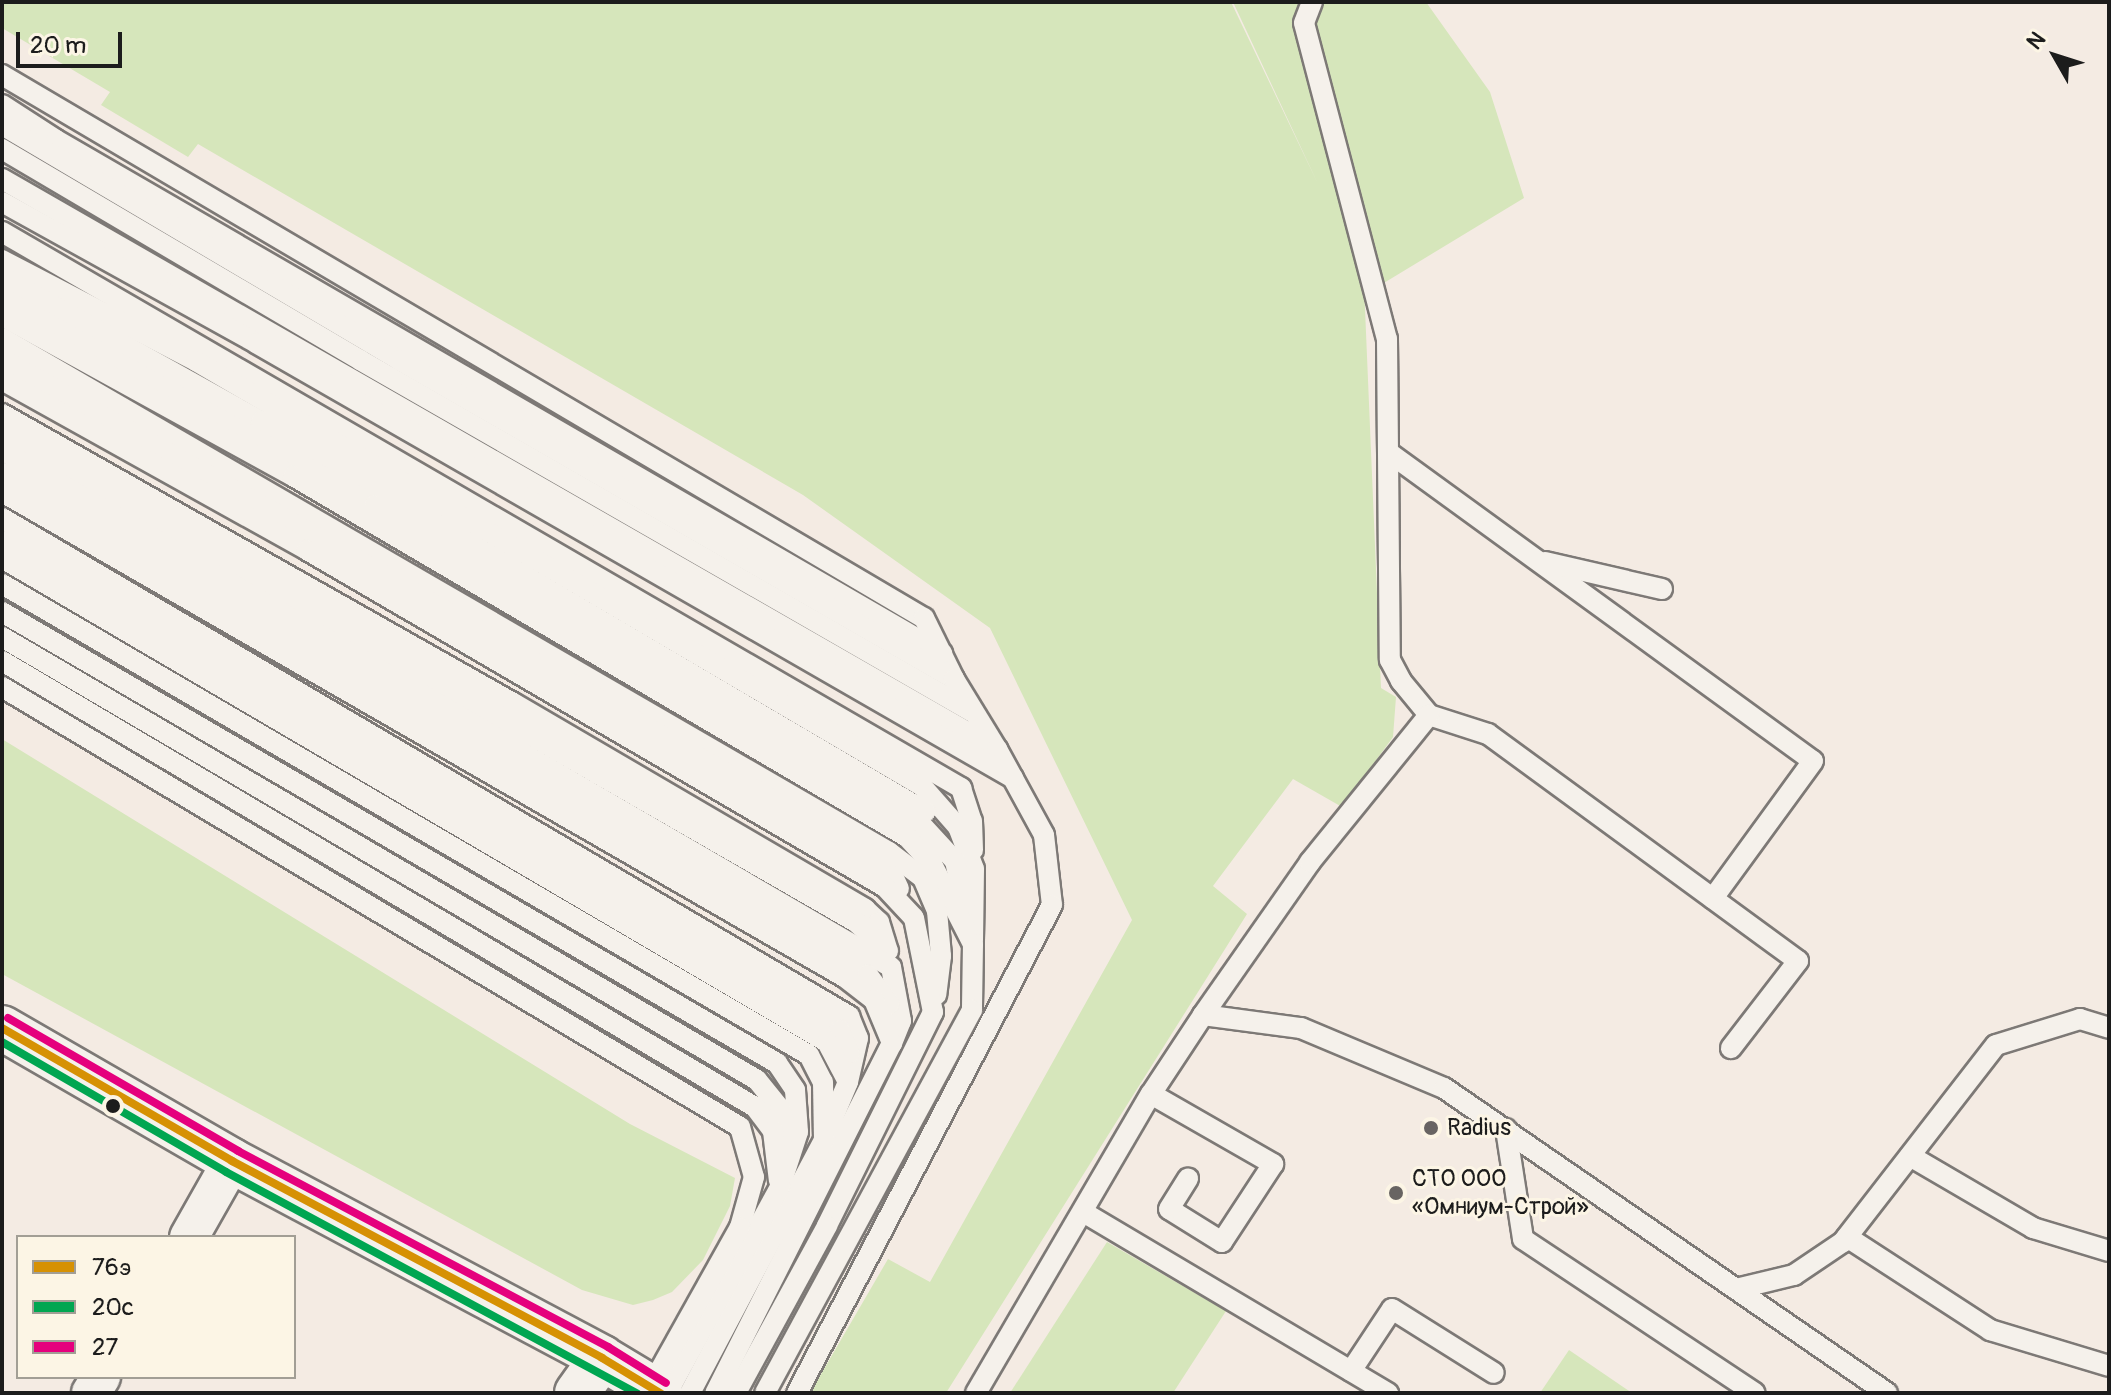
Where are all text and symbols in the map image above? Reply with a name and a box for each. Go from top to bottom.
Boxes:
scale bar [20,16,126,66]
north arrow [2015,16,2095,96]
text: N [2021,26,2052,55]
text: 20 m [30,31,86,60]
unlabelled marker [105,1098,121,1114]
place label: Radius [1447,1114,1511,1142]
marker: Radius [1422,1119,1440,1137]
place label: СТО ООО «Омниум-Строй» [1412,1165,1589,1221]
marker: СТО ООО «Омниум-Строй» [1387,1184,1405,1202]
legend [16,1235,296,1379]
text: 76э [92,1253,132,1282]
text: 20с [92,1293,134,1322]
text: 27 [92,1333,118,1362]

